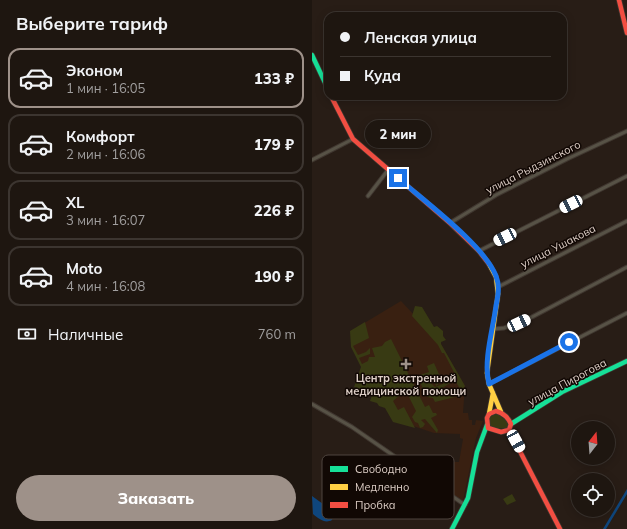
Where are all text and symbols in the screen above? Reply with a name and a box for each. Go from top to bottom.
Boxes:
text: Выберите тариф [16,12,168,35]
text: Ленская улица [364,28,477,47]
icon: car [18,60,54,96]
text: Эконом [66,61,123,80]
text: Куда [364,66,401,85]
text: 133 ₽ [254,69,294,88]
text: 1 мин · 16:05 [66,80,145,96]
callout: 2 мин [365,120,431,148]
icon: car [18,126,54,162]
text: 2 мин [379,126,417,142]
text: Комфорт [66,127,135,146]
text: 179 ₽ [254,135,294,154]
street label: улица Рыдзинского [483,137,583,197]
text: 2 мин · 16:06 [66,146,145,162]
route end [389,169,407,187]
icon: car [18,192,54,228]
text: XL [66,193,84,212]
car [558,193,584,215]
text: 226 ₽ [254,201,294,220]
text: 3 мин · 16:07 [66,212,145,228]
street label: улица Ушакова [518,221,598,271]
car [492,226,518,248]
icon: car [18,258,54,294]
text: Moto [66,259,102,278]
text: 190 ₽ [254,267,294,286]
text: 4 мин · 16:08 [66,278,145,294]
car [506,312,532,334]
icon: cash [16,323,38,345]
text: Наличные [48,325,123,344]
text: 760 m [258,326,296,342]
route start [560,333,578,351]
street label: улица Пирогова [525,355,609,409]
marker: Центр экстренной медицинской помощи [400,358,412,370]
place label: Центр экстренной медицинской помощи [346,371,466,398]
north arrow [571,421,615,465]
map controls [571,421,615,517]
car [505,428,527,454]
legend [322,455,454,519]
text: Свободно [355,462,408,476]
button: locate [571,473,615,517]
button: Заказать [16,475,296,521]
text: Медленно [355,480,409,494]
text: Пробка [355,498,396,512]

